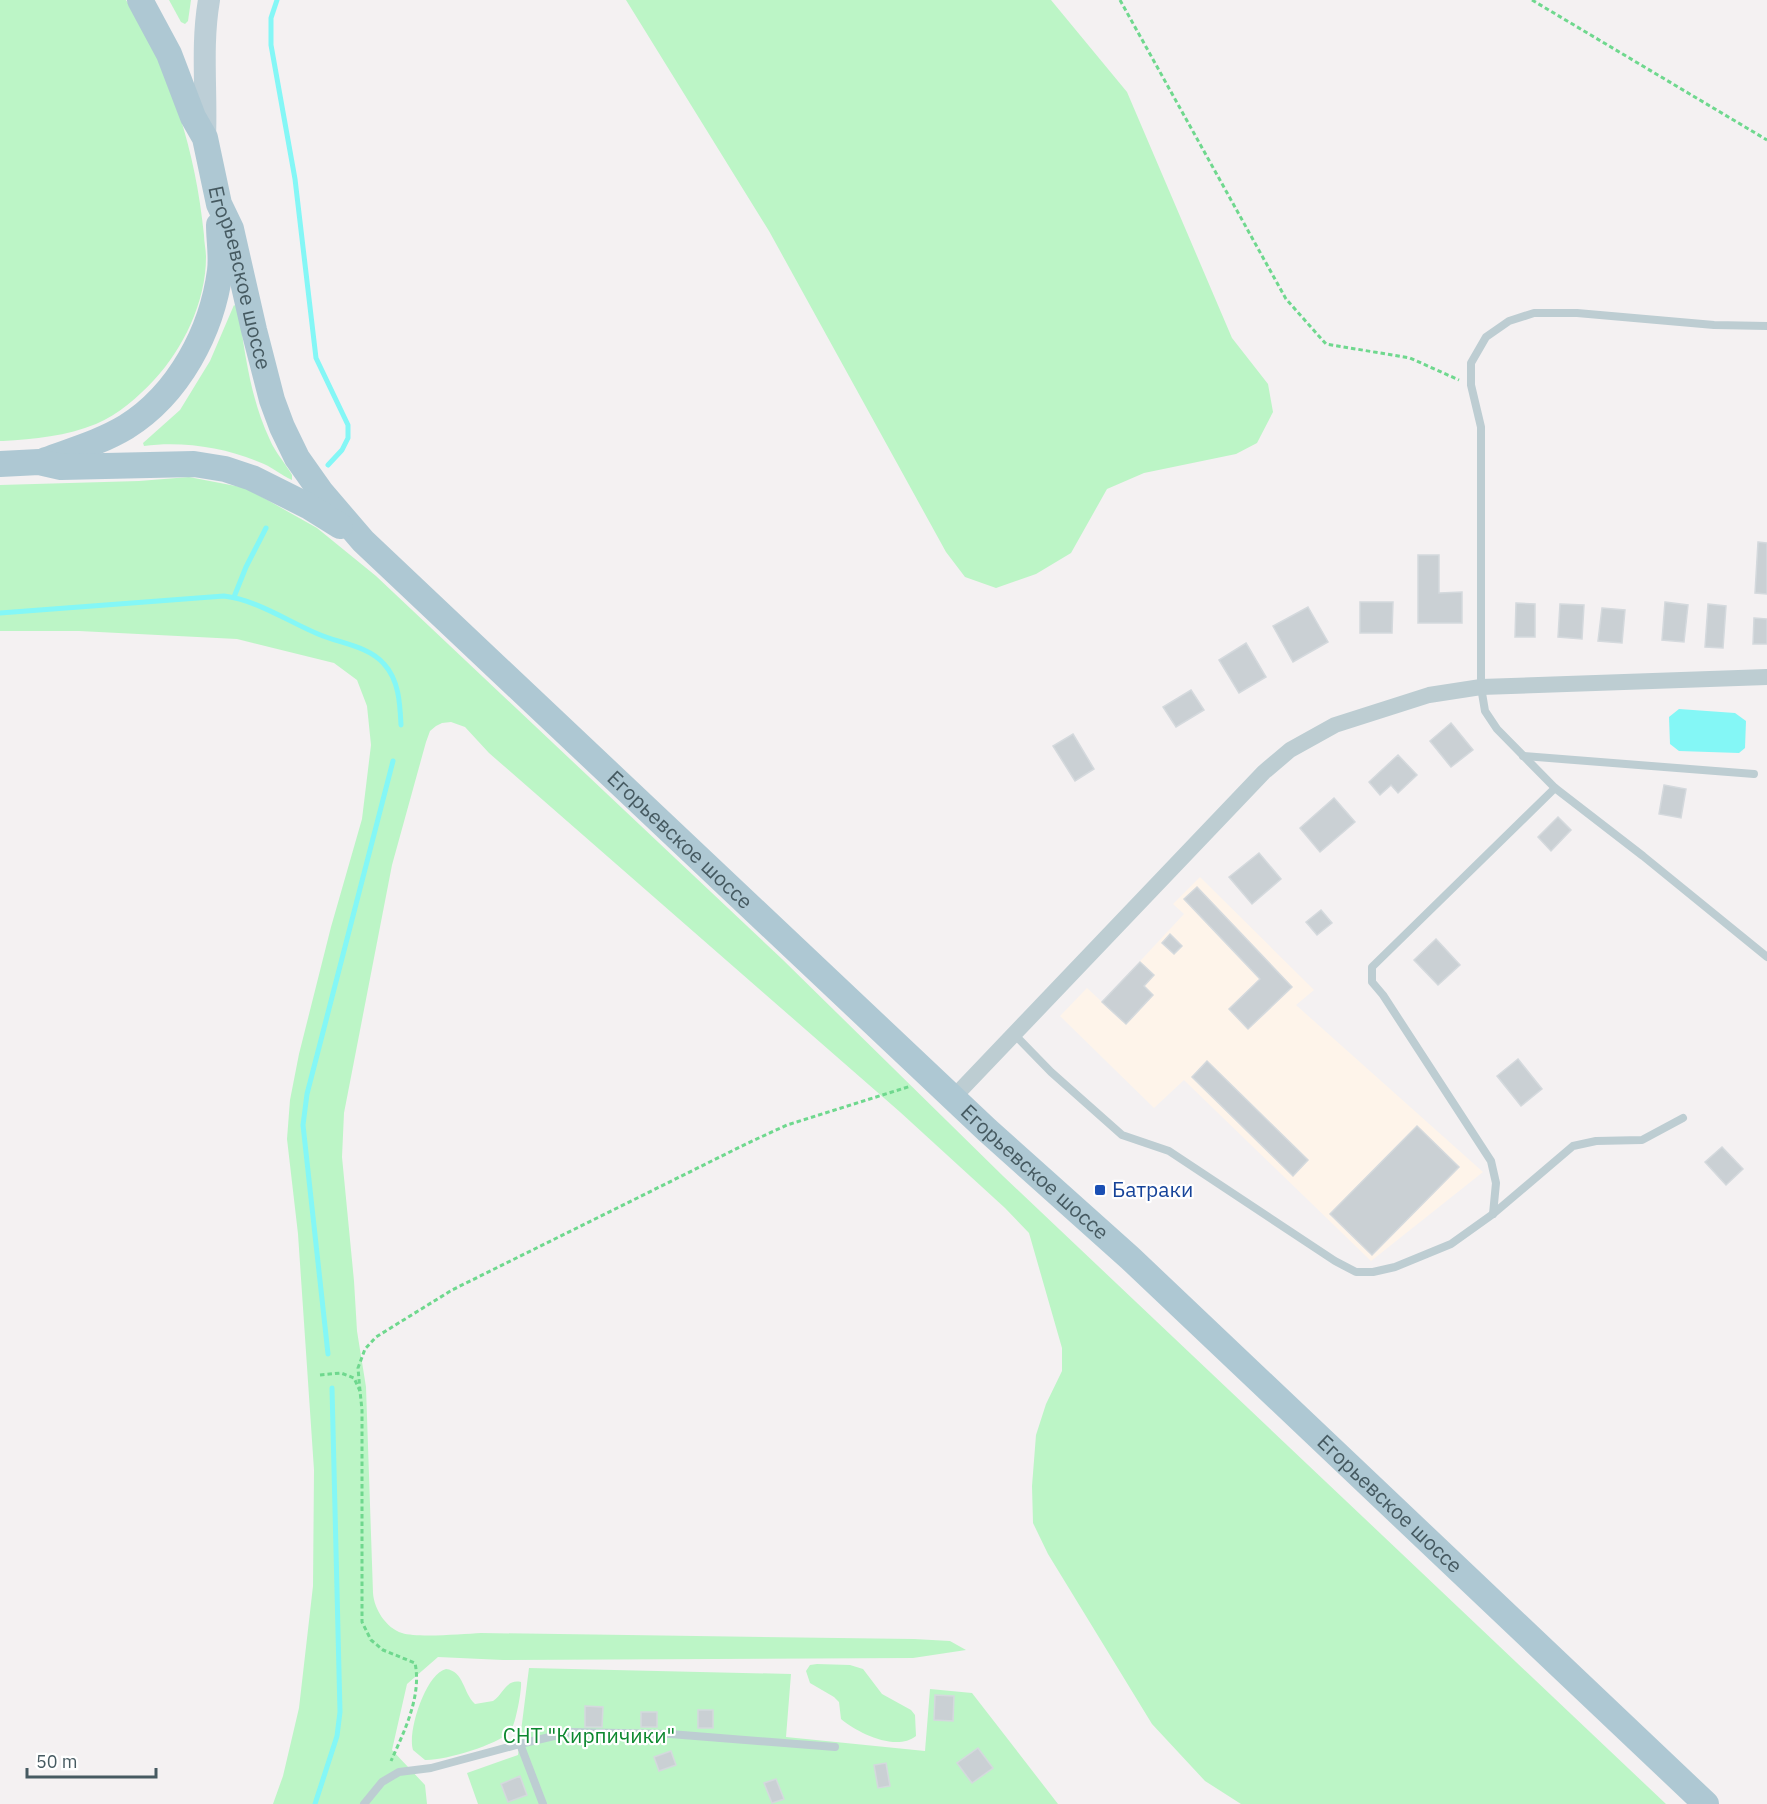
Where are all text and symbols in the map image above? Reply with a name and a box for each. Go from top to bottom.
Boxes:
street label: Егорьевское шоссе [202,183,279,372]
street label: Егорьевское шоссе [602,764,759,915]
street label: Егорьевское шоссе [955,1097,1115,1245]
place label: Батраки [1112,1175,1193,1203]
marker: Батраки [1093,1183,1107,1197]
street label: Егорьевское шоссе [1312,1428,1469,1579]
park label: СНТ "Кирпичики" [503,1721,675,1749]
scale bar [27,1741,156,1779]
text: 50 m [36,1750,78,1773]

